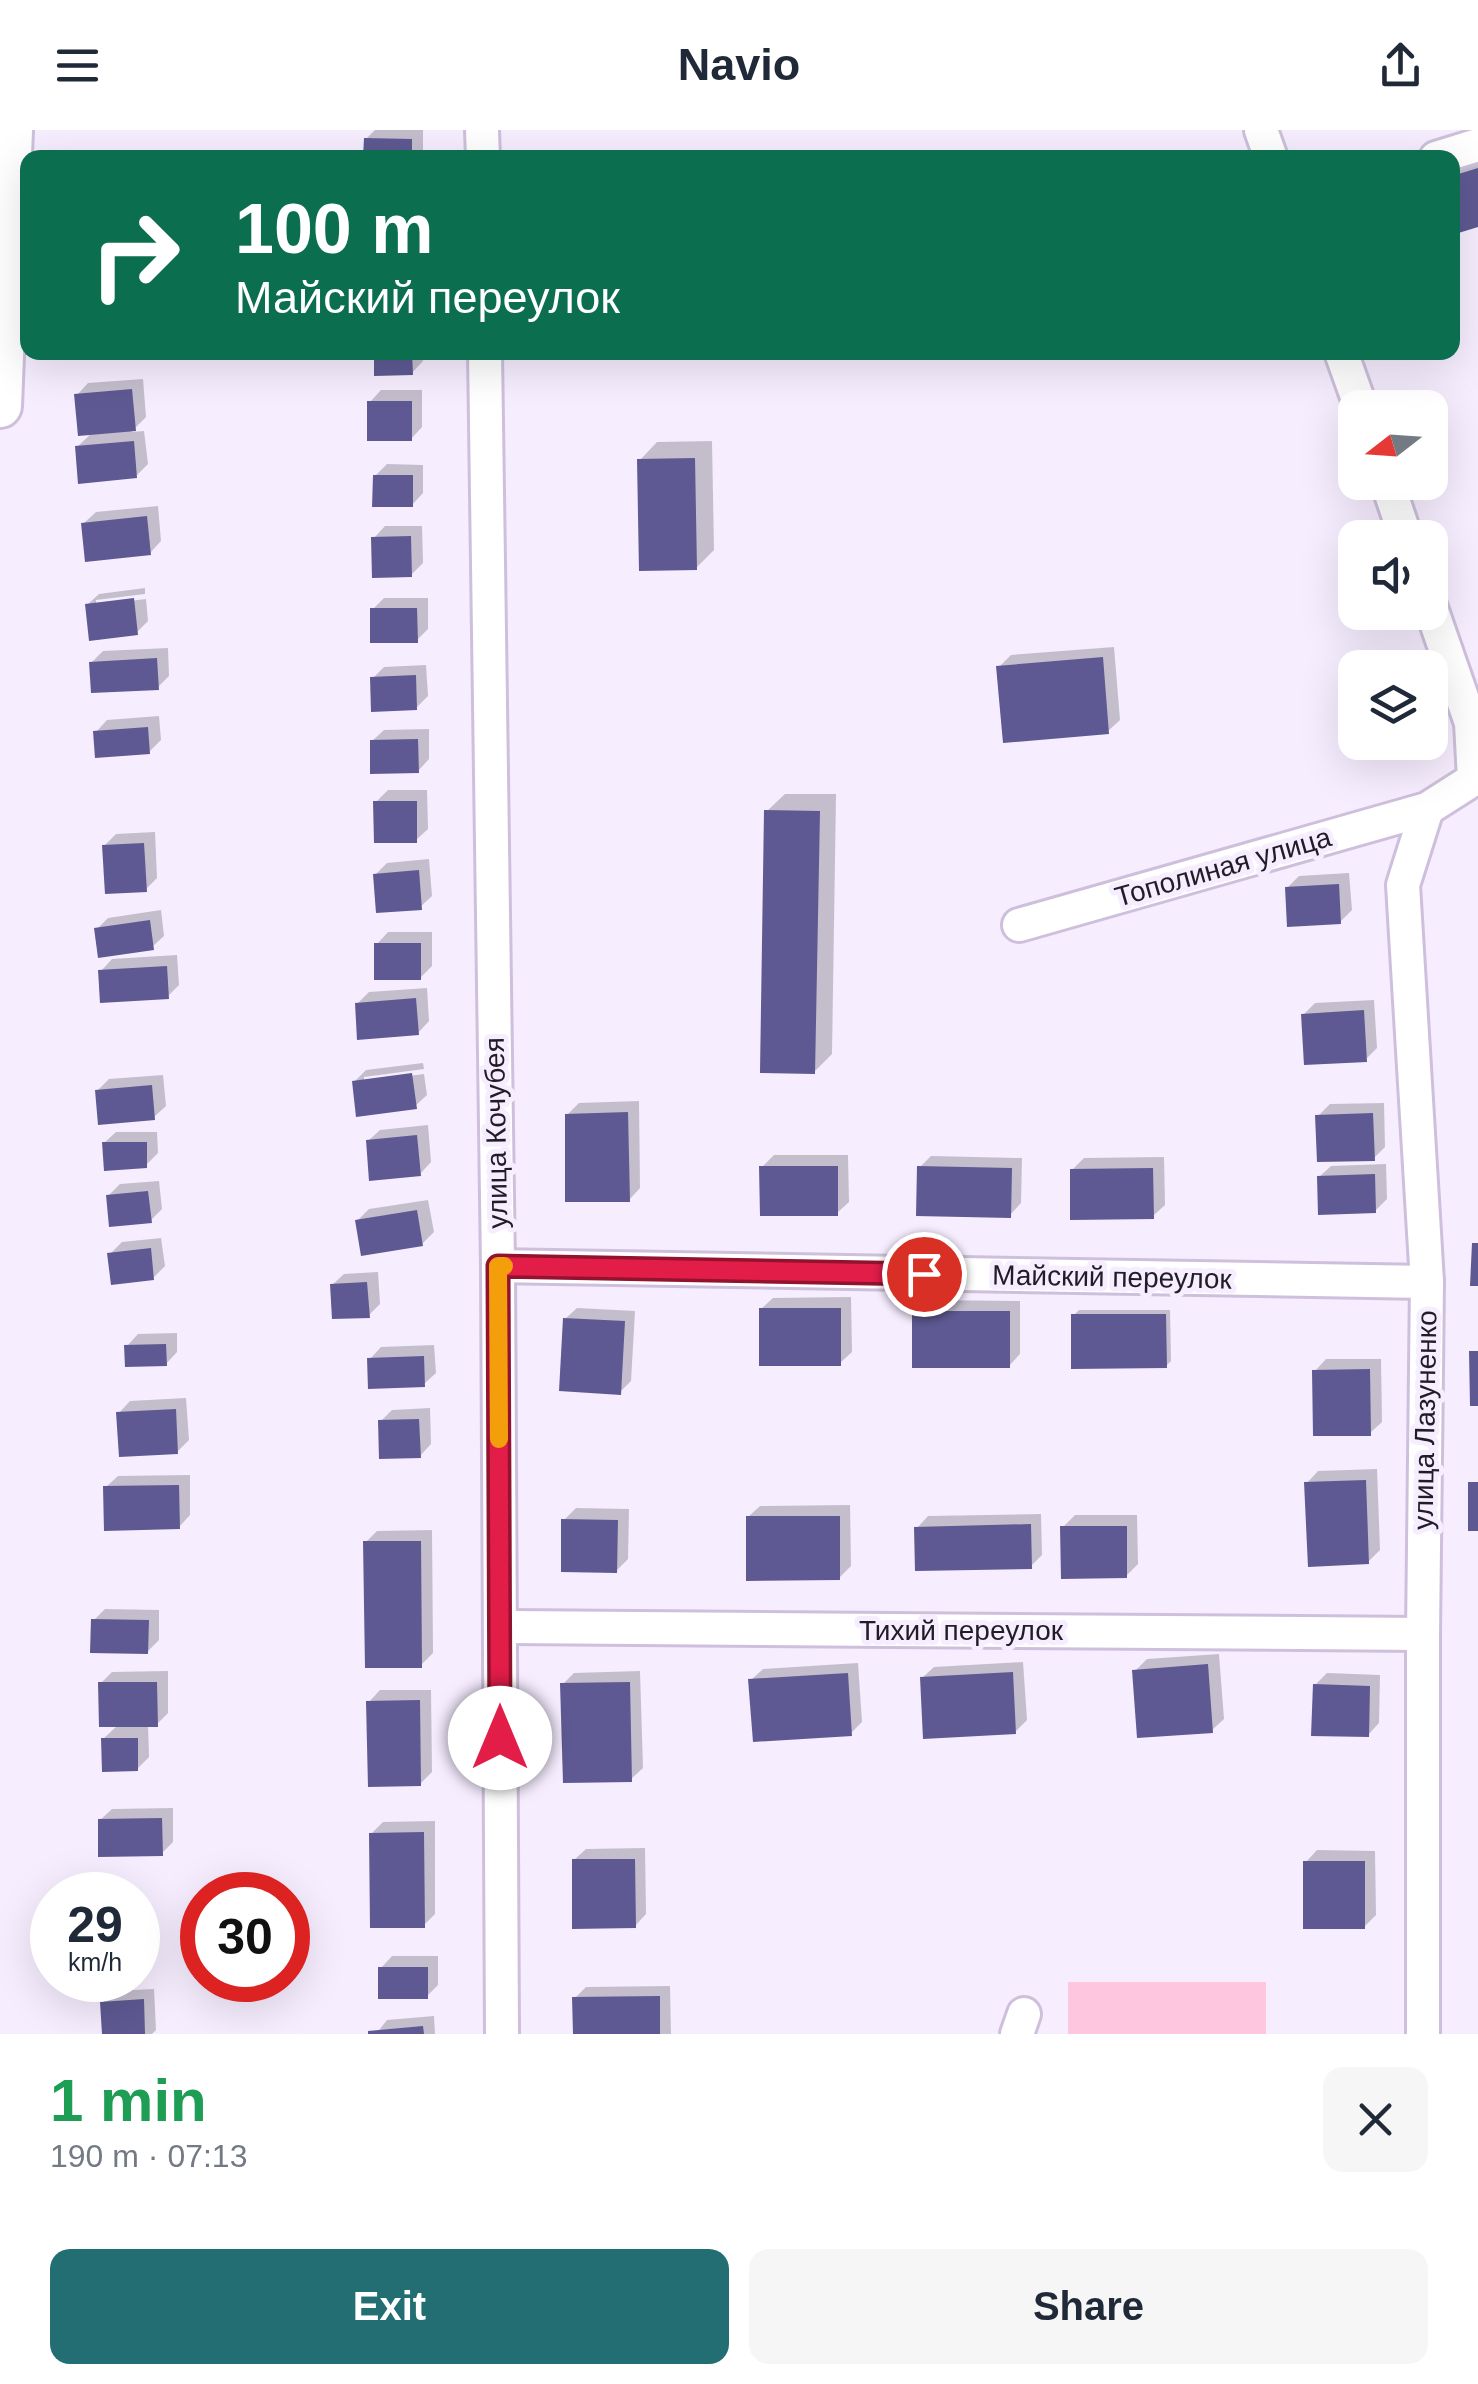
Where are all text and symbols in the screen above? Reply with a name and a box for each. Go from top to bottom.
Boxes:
icon: menu [50,38,105,93]
icon: share [1373,38,1428,93]
text: Navio [678,39,800,90]
icon: right [70,190,200,320]
text: 100 m [235,190,433,268]
text: Майский переулок [235,272,620,323]
north arrow [1338,390,1448,500]
map controls [1338,390,1448,760]
button: sound [1338,520,1448,630]
button: layers [1338,650,1448,760]
street label: Тополиная улица [1111,821,1335,913]
street label: улица Кочубея [479,1037,513,1229]
pin [882,1232,967,1317]
icon: arrive [897,1247,952,1302]
street label: Майский переулок [992,1259,1233,1295]
street label: улица Лазуненко [1408,1310,1442,1530]
street label: Тихий переулок [859,1615,1064,1646]
position arrow [448,1686,552,1790]
speed limit sign: 30 [180,1872,310,2002]
text: 29 [67,1897,123,1953]
text: km/h [68,1948,122,1976]
text: 1 min [50,2067,207,2134]
button: close [1323,2067,1428,2172]
text: 190 m · 07:13 [50,2138,247,2174]
button: Exit [50,2249,729,2364]
button: Share [749,2249,1428,2364]

